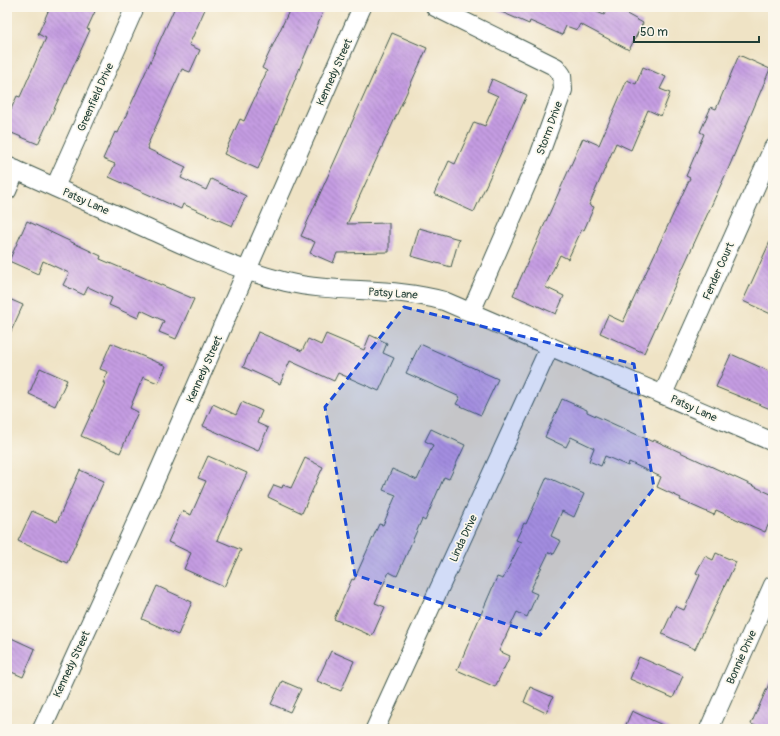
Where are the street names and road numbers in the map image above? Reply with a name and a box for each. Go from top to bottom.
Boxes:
street label: Kennedy Street [314,36,355,108]
street label: Greenfield Drive [75,60,117,133]
street label: Storm Drive [534,99,565,157]
street label: Patsy Lane [61,185,112,218]
street label: Fender Court [700,240,737,302]
street label: Patsy Lane [368,285,419,302]
street label: Kennedy Street [184,333,225,405]
street label: Patsy Lane [669,392,720,425]
street label: Linda Drive [447,512,480,564]
street label: Kennedy Street [50,628,93,700]
street label: Bonnie Drive [724,628,759,686]

